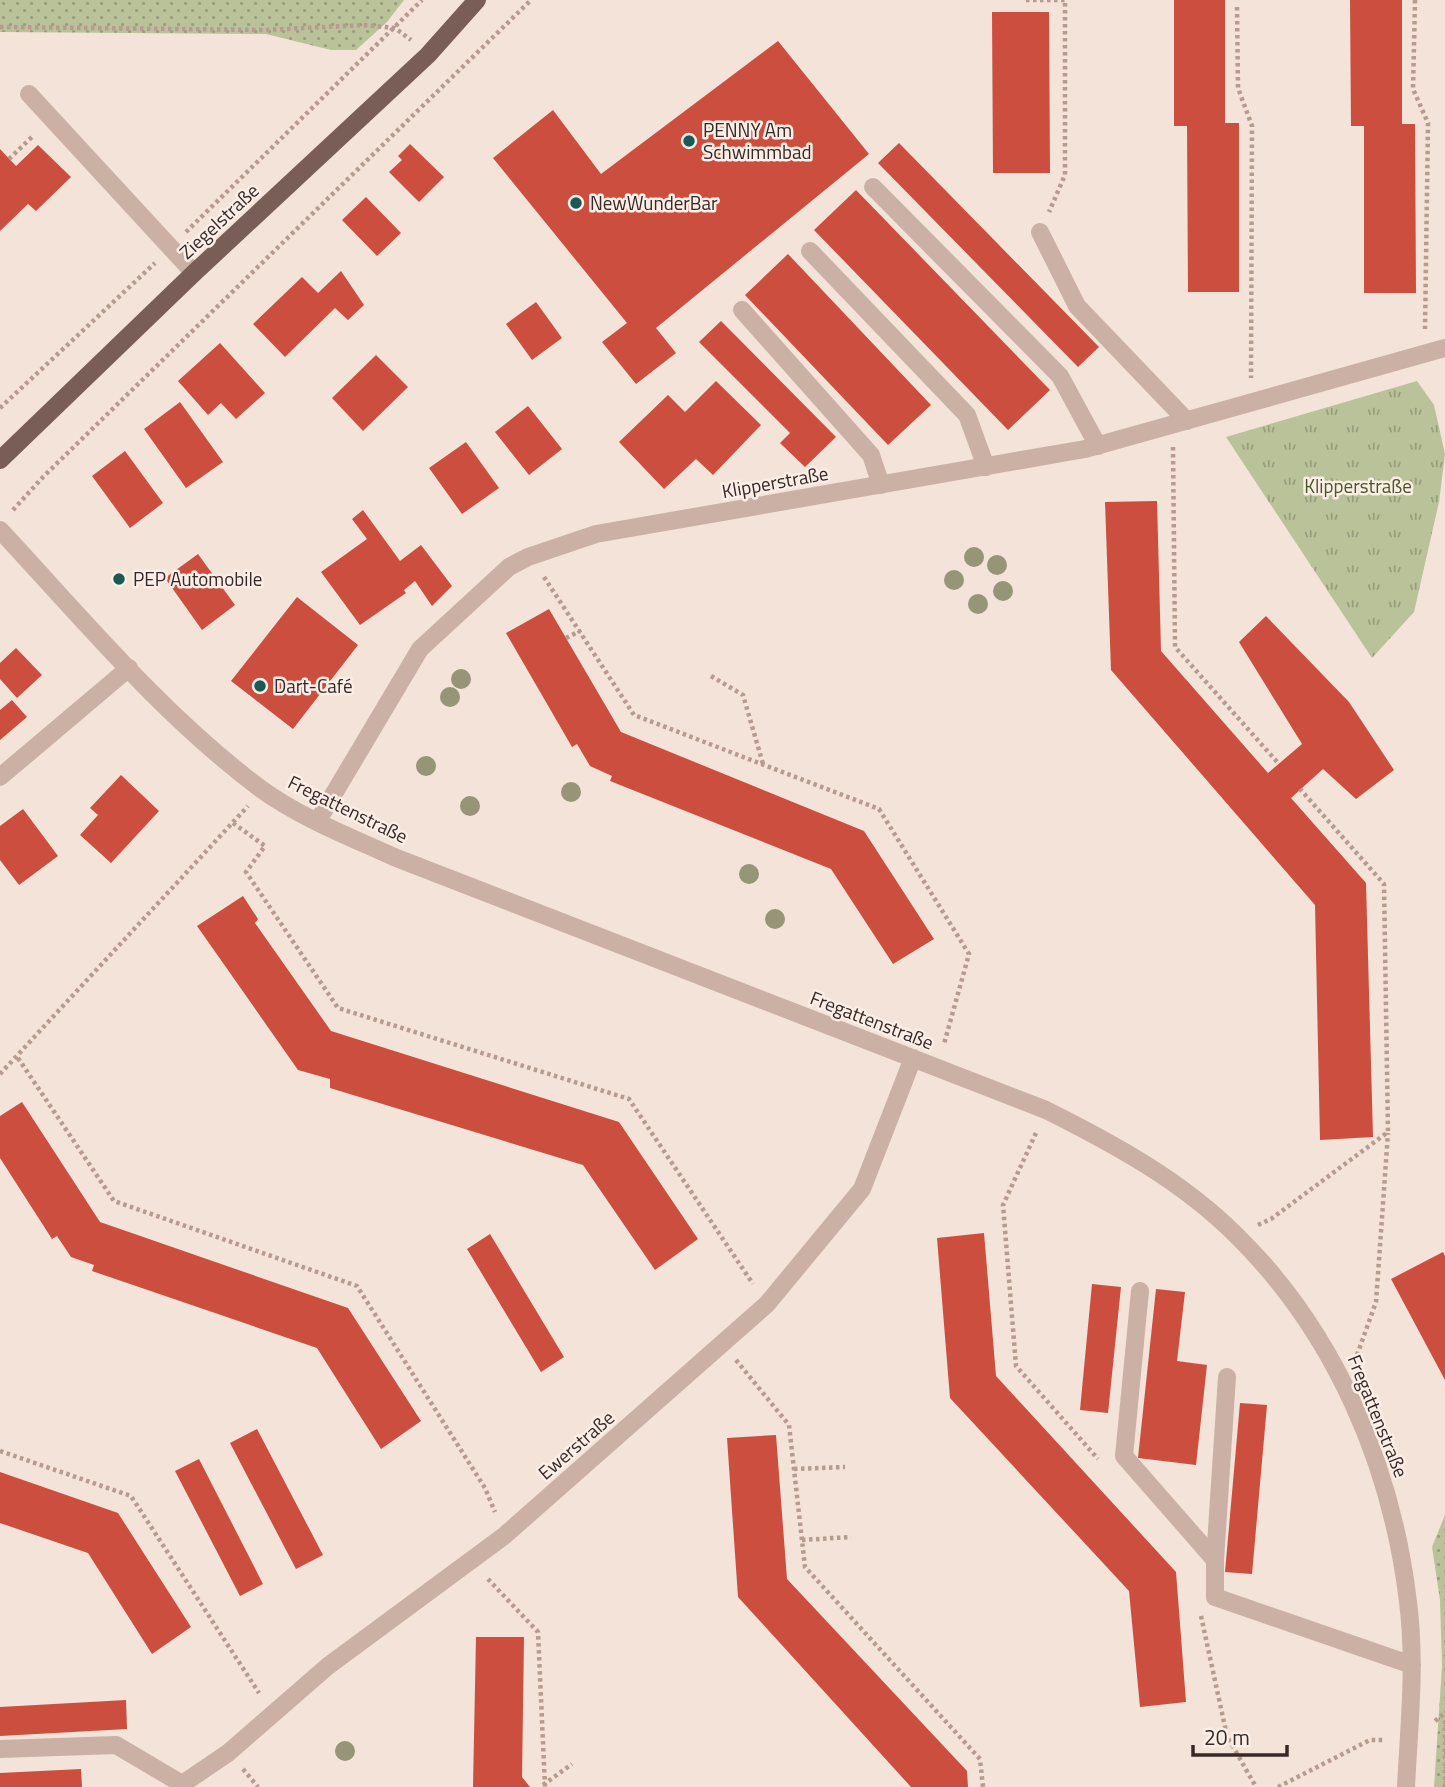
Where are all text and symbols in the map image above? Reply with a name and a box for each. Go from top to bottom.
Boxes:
place label: PENNY Am Schwimmbad [703,115,812,166]
marker: PENNY Am Schwimmbad [681,133,697,149]
street label: Ziegelstraße [172,176,265,265]
place label: NewWunderBar [590,188,718,217]
marker: NewWunderBar [568,195,584,211]
street label: Klipperstraße [719,458,830,505]
park label: Klipperstraße [1304,471,1412,500]
place label: PEP Automobile [133,564,262,593]
marker: PEP Automobile [111,571,127,587]
place label: Dart-Café [274,671,352,700]
marker: Dart-Café [252,678,268,694]
street label: Fregattenstraße [283,767,413,850]
street label: Fregattenstraße [806,983,938,1056]
street label: Fregattenstraße [1341,1350,1416,1482]
street label: Ewerstraße [531,1403,620,1486]
scale bar [1193,1714,1288,1758]
text: 20 m [1204,1721,1250,1753]

